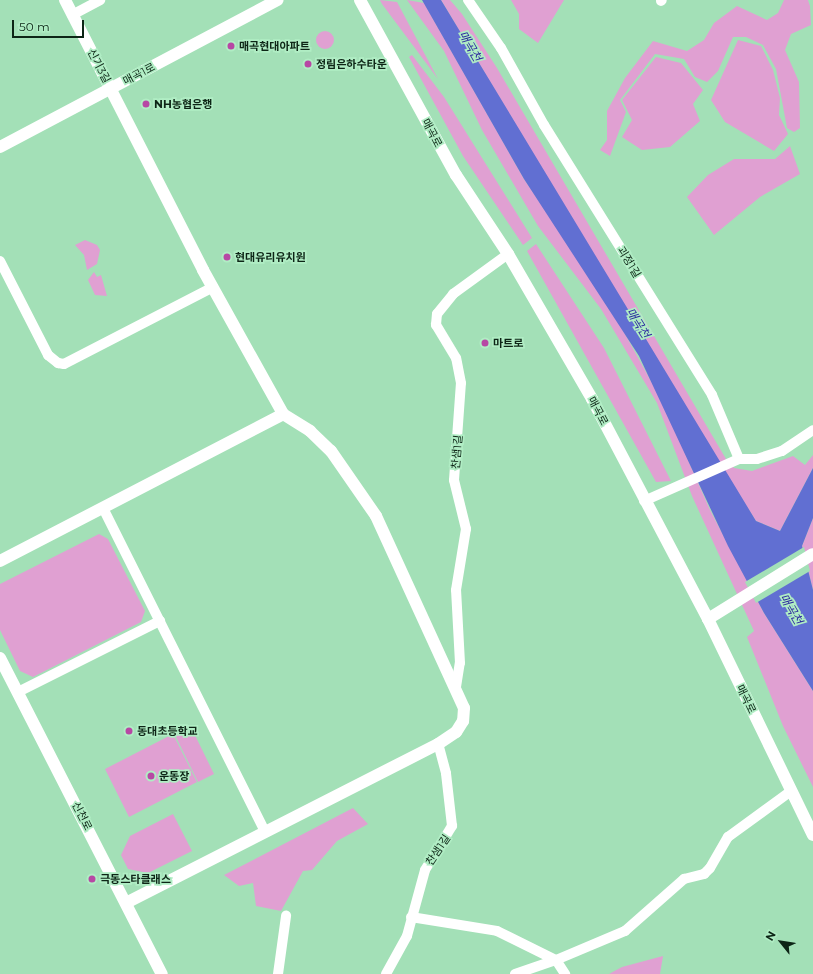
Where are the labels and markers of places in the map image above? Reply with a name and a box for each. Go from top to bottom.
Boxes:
place label: 매곡현대아파트 [239,39,310,53]
marker: 매곡현대아파트 [226,41,236,51]
place label: 정림은하수타운 [316,57,387,71]
marker: 정림은하수타운 [303,59,313,69]
place label: NH농협은행 [154,97,212,111]
marker: NH농협은행 [141,99,151,109]
place label: 현대유리유치원 [235,250,306,264]
marker: 현대유리유치원 [222,252,232,262]
place label: 마트로 [493,336,523,350]
marker: 마트로 [480,338,490,348]
place label: 동대초등학교 [137,724,198,738]
marker: 동대초등학교 [124,726,134,736]
place label: 운동장 [159,769,189,783]
marker: 운동장 [146,771,156,781]
place label: 극동스타클래스 [100,872,171,886]
marker: 극동스타클래스 [87,874,97,884]

